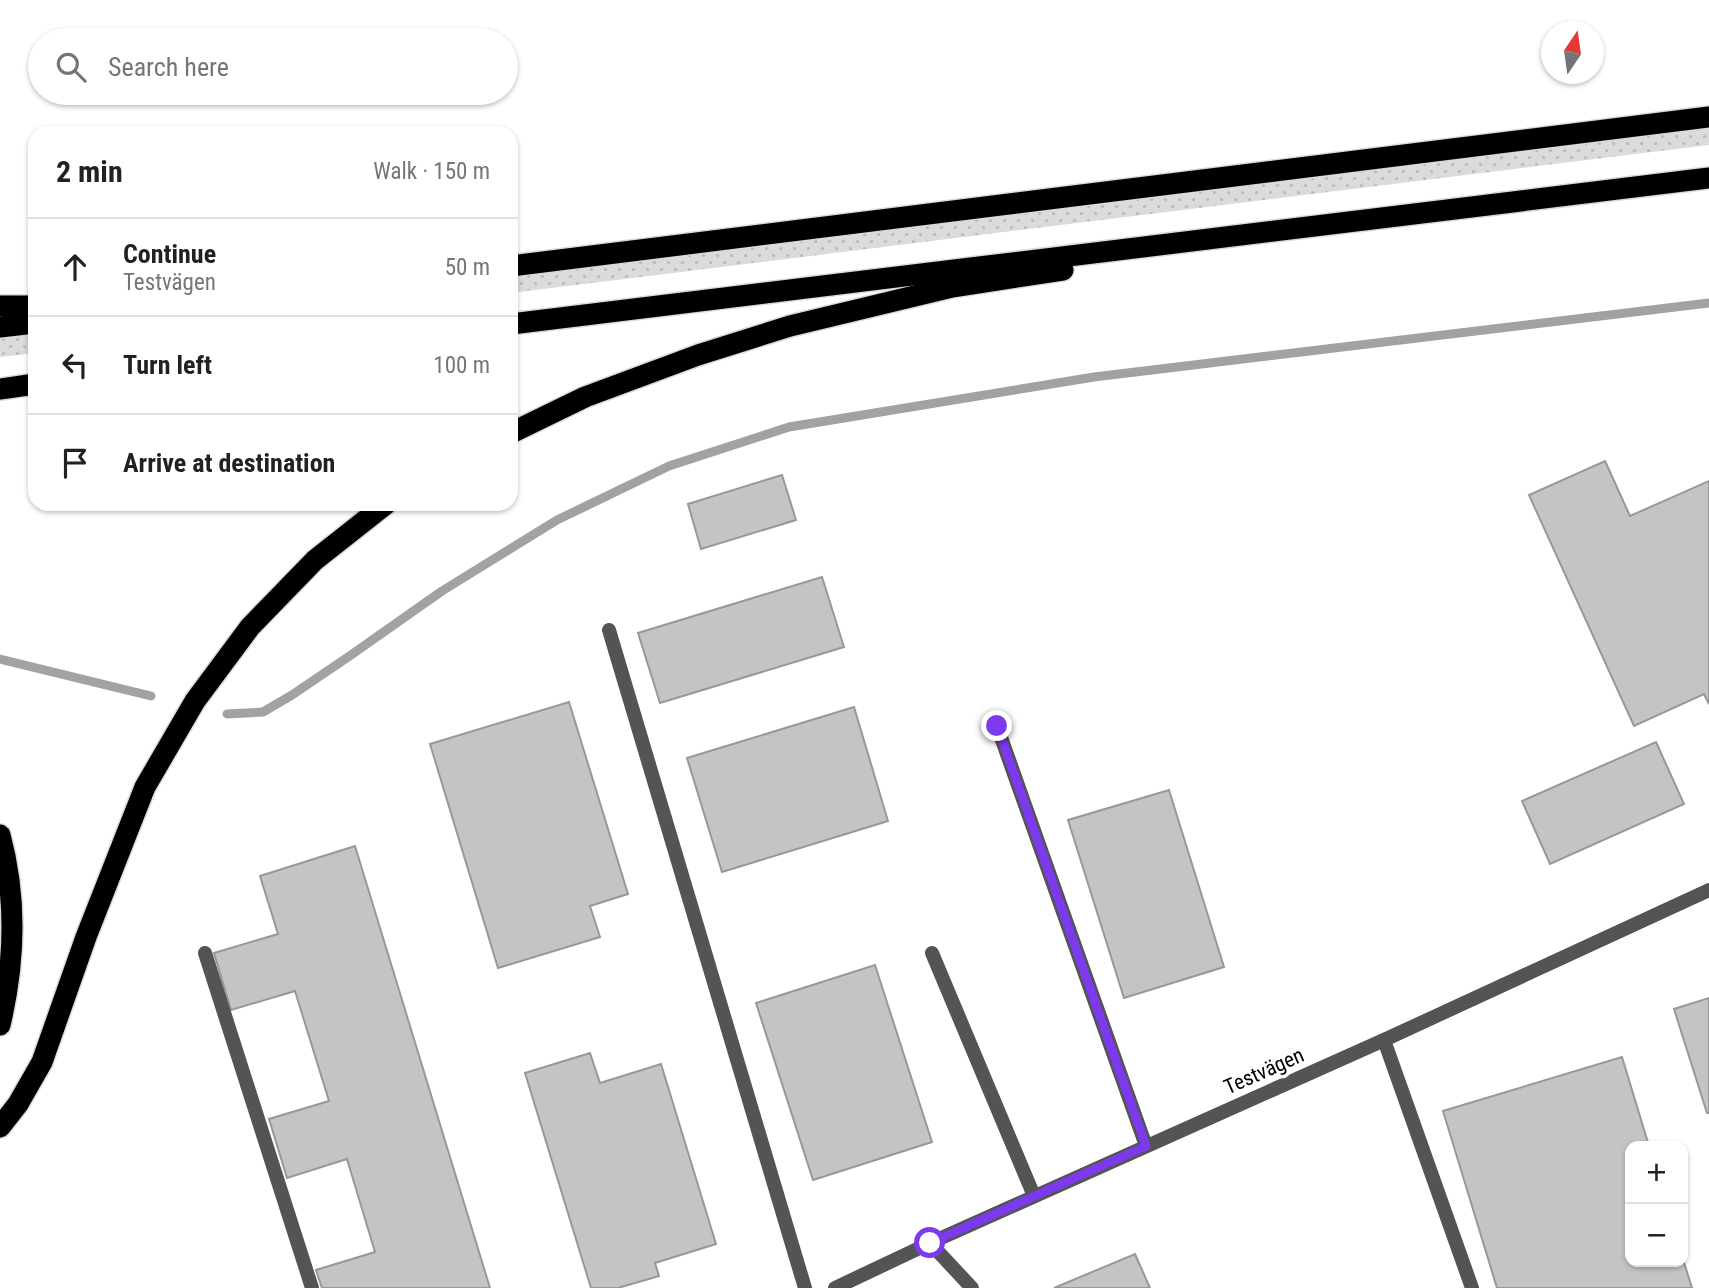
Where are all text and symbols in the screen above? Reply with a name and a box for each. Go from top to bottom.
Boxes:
north arrow [1541,21,1604,84]
search box [28,28,518,105]
icon: search [52,48,90,86]
text: Search here [108,52,229,82]
text: 2 min [56,154,123,189]
text: Walk · 150 m [373,158,490,185]
text: Continue [123,239,216,269]
icon: ahead [56,248,94,286]
text: 50 m [445,254,490,281]
text: Testvägen [123,269,216,296]
icon: left [56,346,94,384]
text: Turn left [123,350,212,380]
text: 100 m [433,352,490,379]
icon: arrive [56,444,94,482]
text: Arrive at destination [123,448,335,478]
route end [981,710,1012,741]
street label: Testvägen [1220,1043,1308,1099]
map controls [1625,1141,1688,1267]
button: + [1625,1141,1688,1204]
button: − [1625,1204,1688,1267]
route start [914,1227,945,1258]

